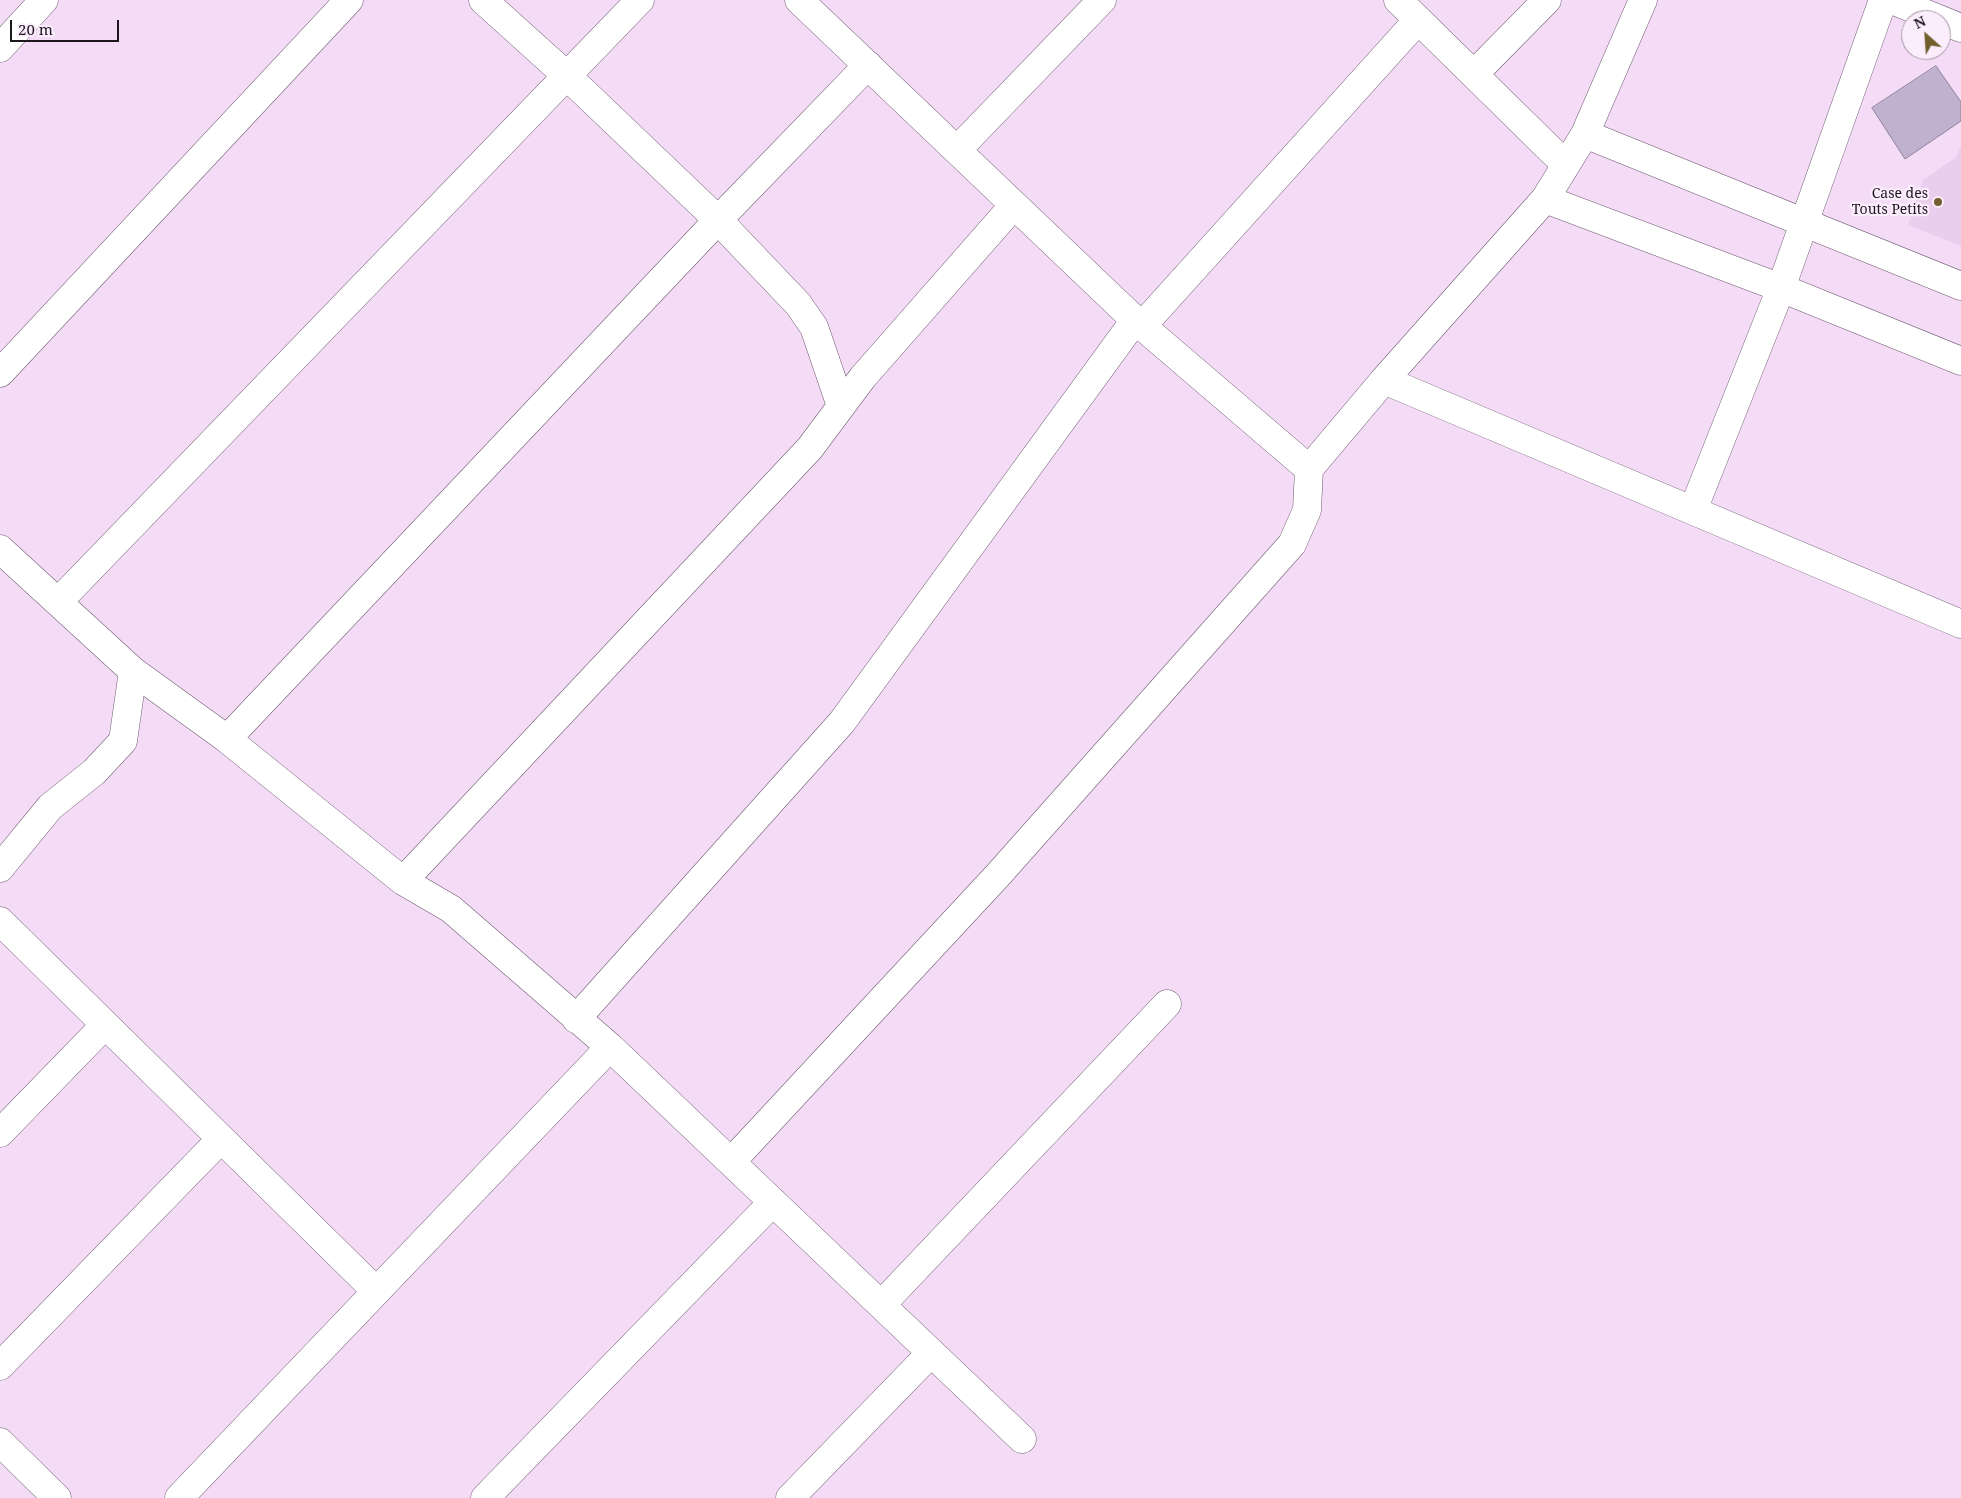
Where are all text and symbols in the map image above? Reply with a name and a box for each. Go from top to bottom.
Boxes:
scale bar [12,10,121,42]
north arrow [1901,10,1951,60]
text: N [1911,11,1929,33]
text: 20 m [18,19,53,39]
place label: Case des Touts Petits [1852,186,1928,218]
marker: Case des Touts Petits [1932,196,1944,208]

